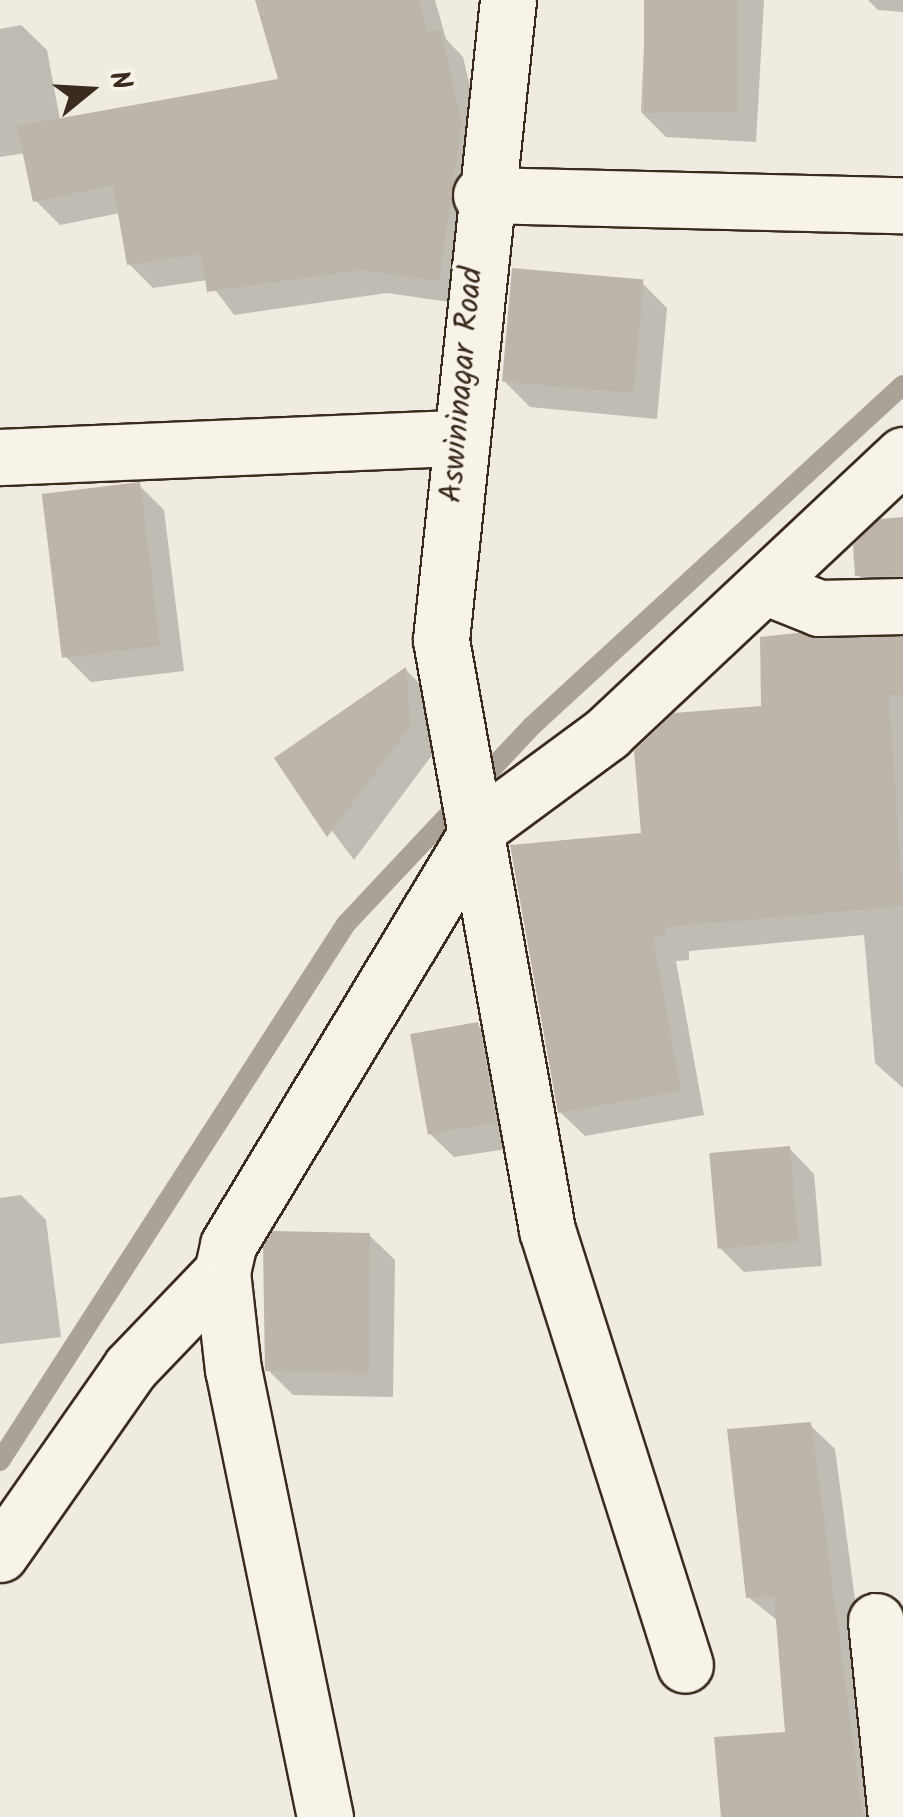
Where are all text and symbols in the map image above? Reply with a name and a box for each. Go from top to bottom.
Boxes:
north arrow [40,40,140,140]
text: N [95,65,143,96]
street label: Aswininagar Road [434,265,492,505]

